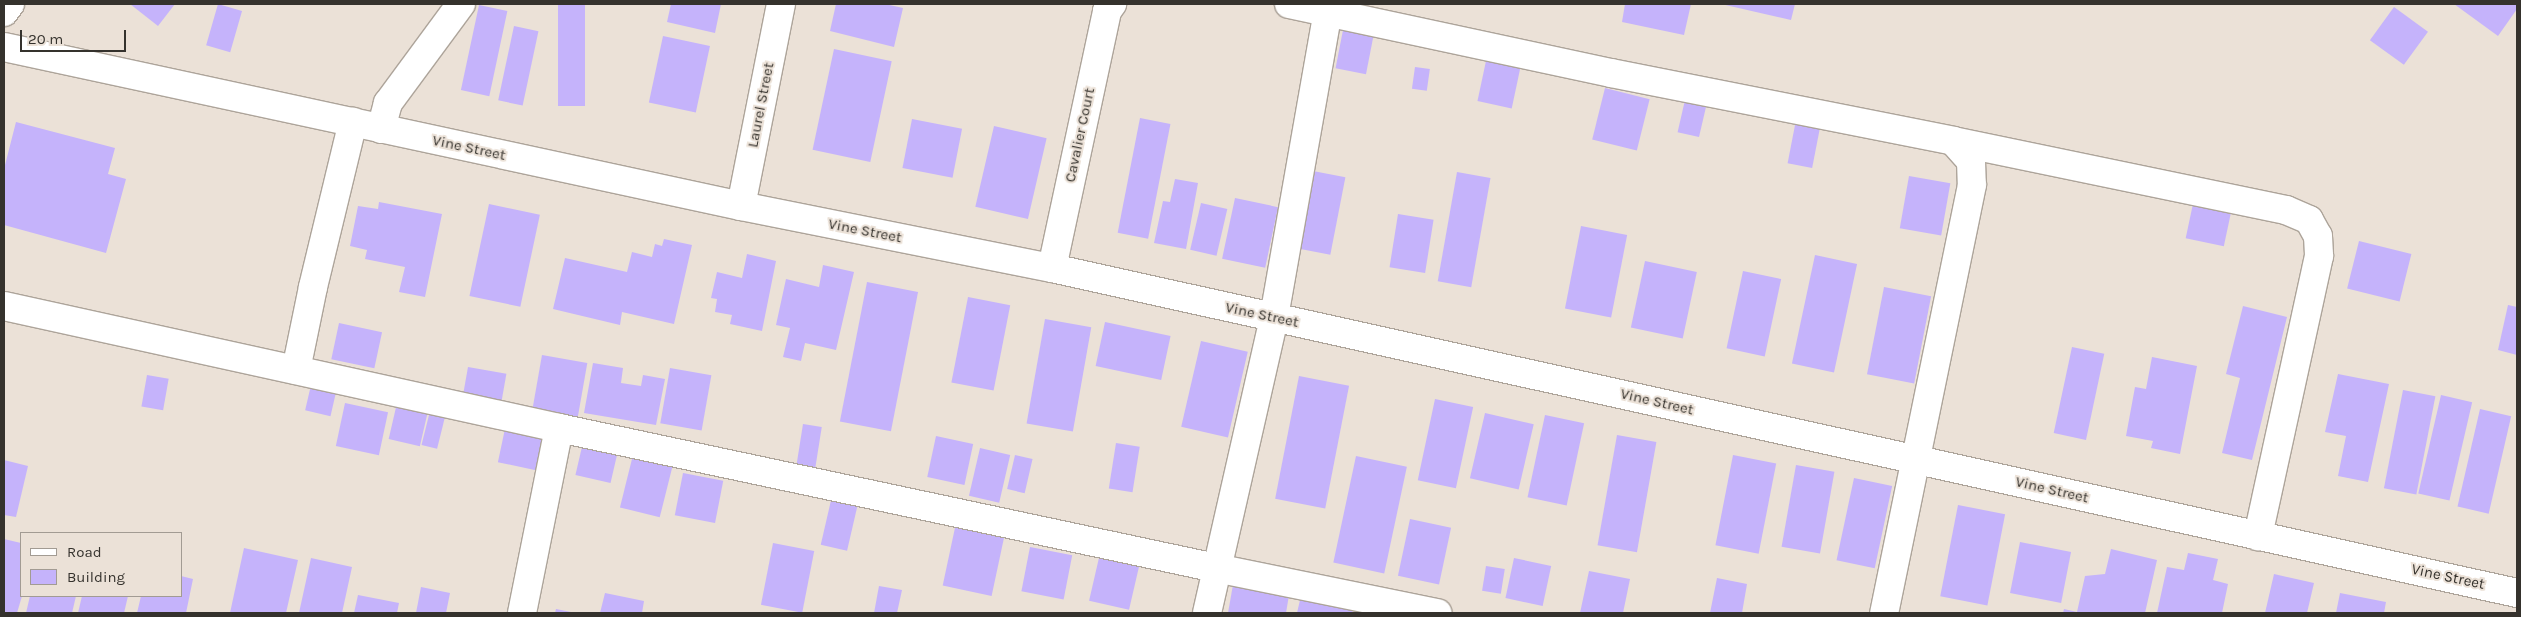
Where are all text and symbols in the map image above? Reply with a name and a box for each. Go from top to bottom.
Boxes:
scale bar [22,20,129,52]
text: 20 m [28,30,63,48]
street label: Laurel Street [744,61,778,149]
street label: Cavalier Court [1061,86,1099,184]
street label: Vine Street [431,131,507,165]
street label: Vine Street [827,215,903,247]
street label: Vine Street [1224,298,1300,332]
street label: Vine Street [1619,385,1695,419]
street label: Vine Street [2014,473,2090,507]
legend [20,532,182,597]
text: Road [67,543,102,561]
street label: Vine Street [2410,560,2486,594]
text: Building [67,568,125,586]

